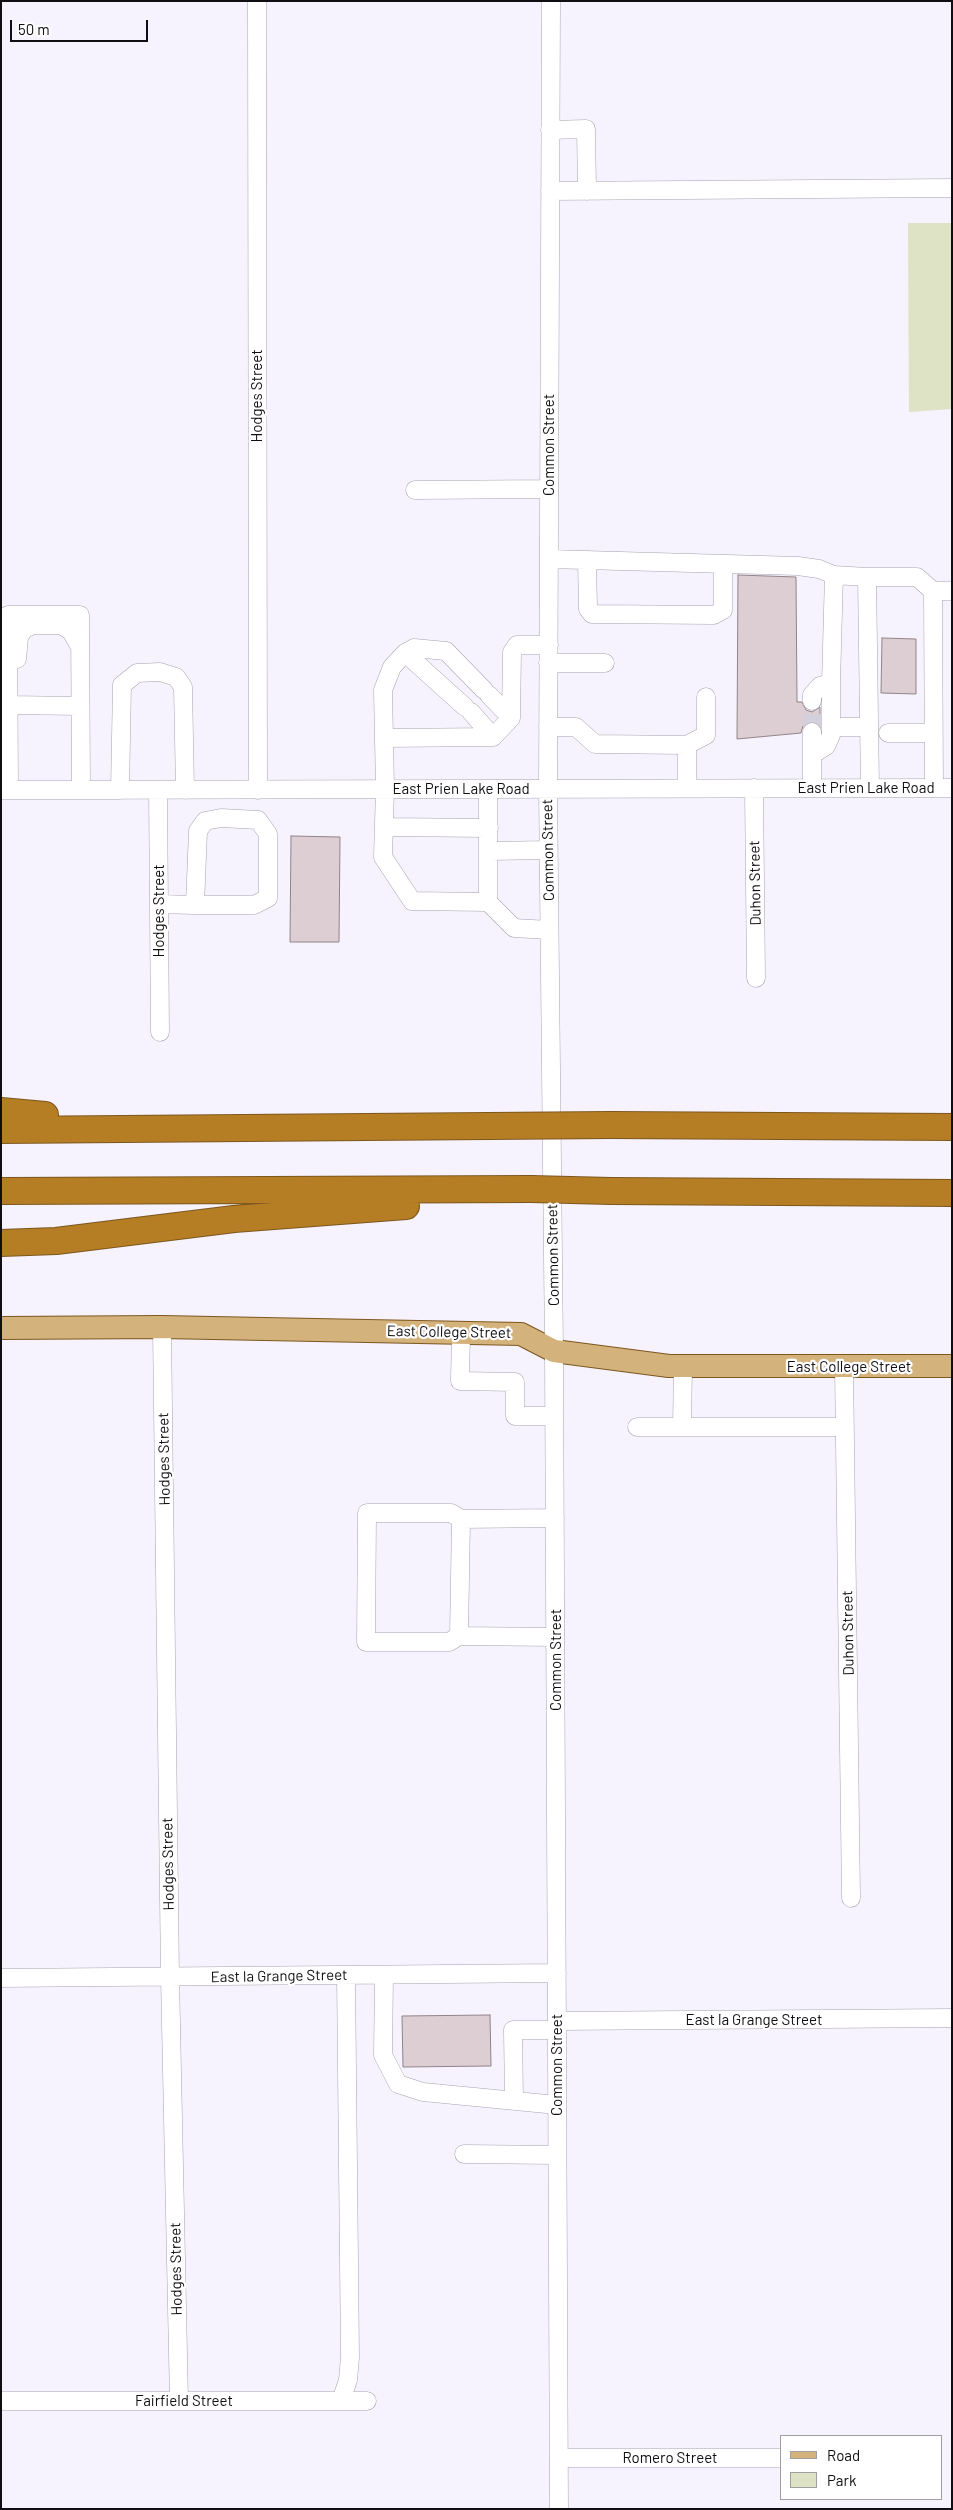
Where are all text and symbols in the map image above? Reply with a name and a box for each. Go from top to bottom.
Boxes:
scale bar [12,10,150,42]
text: 50 m [18,20,50,38]
street label: Hodges Street [248,349,266,443]
street label: Common Street [540,394,558,496]
street label: East Prien Lake Road [797,779,935,797]
street label: East Prien Lake Road [392,780,530,798]
street label: Common Street [538,799,558,901]
street label: Duhon Street [745,840,765,926]
street label: Hodges Street [150,864,168,958]
street label: Common Street [543,1204,563,1306]
street label: East College Street [387,1322,511,1342]
street label: East College Street [787,1358,911,1376]
street label: Hodges Street [154,1412,174,1506]
street label: Duhon Street [838,1590,858,1676]
street label: Common Street [547,1609,565,1711]
street label: Hodges Street [158,1817,178,1911]
street label: East la Grange Street [210,1966,348,1986]
street label: East la Grange Street [686,2011,822,2029]
street label: Common Street [548,2014,566,2116]
street label: Hodges Street [166,2222,186,2316]
street label: Fairfield Street [135,2392,233,2410]
legend [780,2435,943,2500]
text: Road [827,2446,860,2464]
street label: Romero Street [622,2449,718,2467]
text: Park [827,2471,856,2489]

